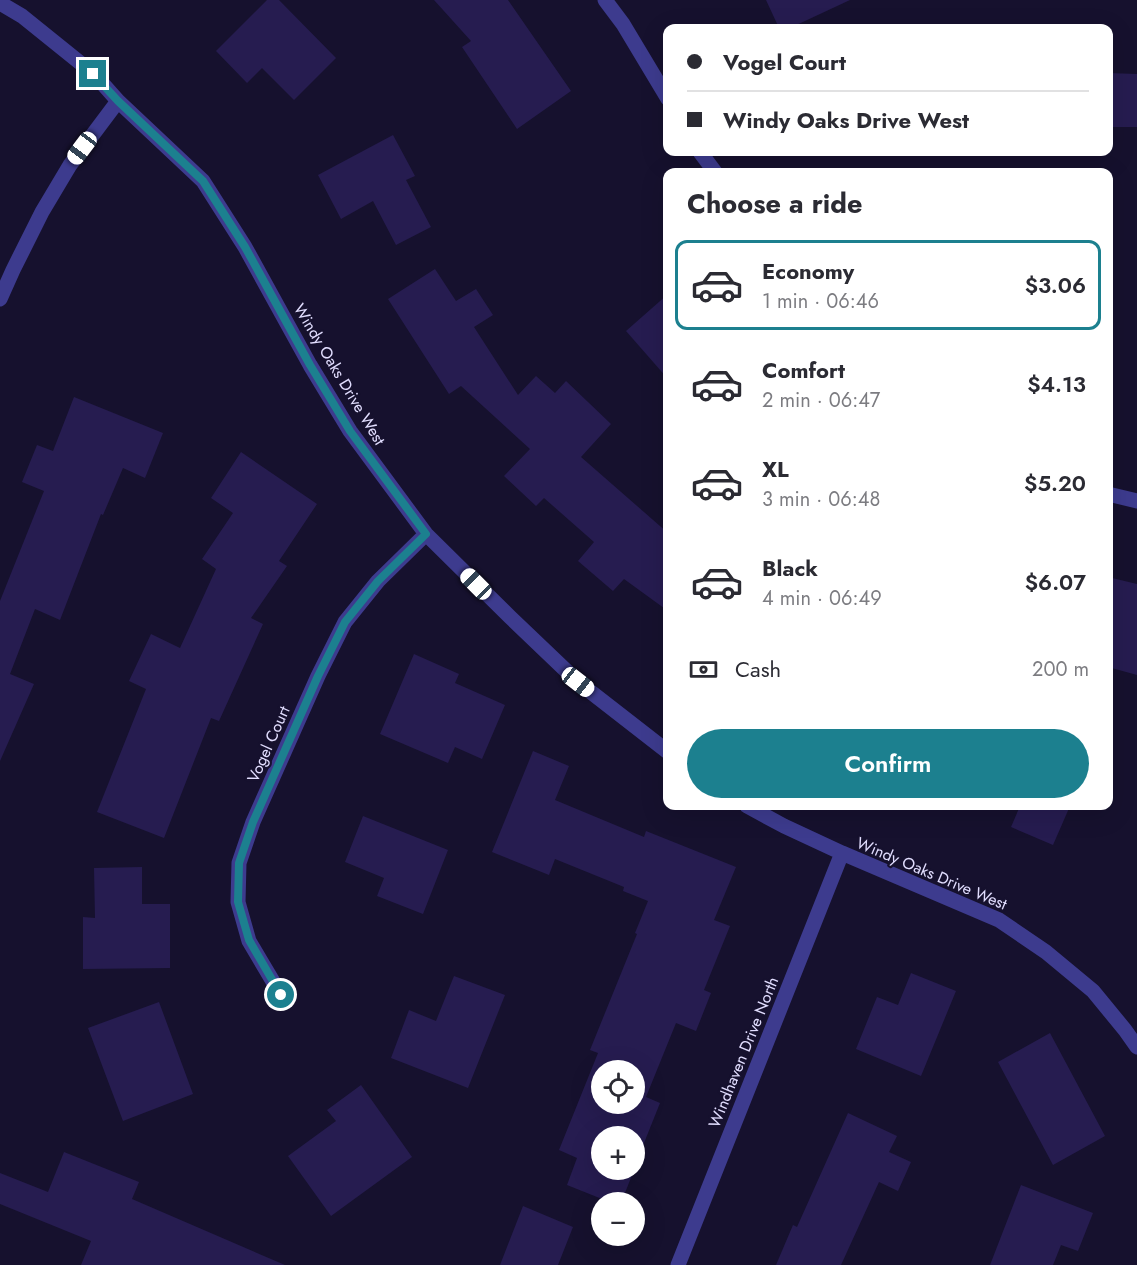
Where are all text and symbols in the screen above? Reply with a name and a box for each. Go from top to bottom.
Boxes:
text: Vogel Court [723,46,846,78]
route end [79,60,106,87]
text: Windy Oaks Drive West [723,104,969,136]
car [64,128,100,168]
text: Choose a ride [687,184,862,223]
text: Economy [762,255,854,287]
icon: car [690,258,744,312]
text: $3.06 [1025,269,1086,301]
text: 1 min · 06:46 [762,287,879,316]
street label: Windy Oaks Drive West [288,299,391,450]
text: Comfort [762,354,845,386]
icon: car [690,357,744,411]
text: $4.13 [1027,368,1086,400]
text: 2 min · 06:47 [762,386,880,415]
text: XL [762,453,789,485]
icon: car [690,456,744,510]
text: $5.20 [1024,467,1086,499]
text: 3 min · 06:48 [762,485,880,514]
text: Black [762,552,818,584]
icon: car [690,555,744,609]
car [457,565,495,603]
text: $6.07 [1025,566,1086,598]
text: 4 min · 06:49 [762,584,882,613]
icon: cash [687,653,720,686]
text: Cash [735,653,781,685]
text: 200 m [1032,655,1089,684]
car [558,664,598,700]
street label: Vogel Court [241,702,296,786]
button: Confirm [687,729,1089,798]
street label: Windy Oaks Drive West [853,831,1011,916]
street label: Windhaven Drive North [703,973,784,1131]
route start [267,981,294,1008]
map controls [591,1060,645,1246]
button: locate [591,1060,645,1114]
button: + [591,1126,645,1180]
button: − [591,1192,645,1246]

